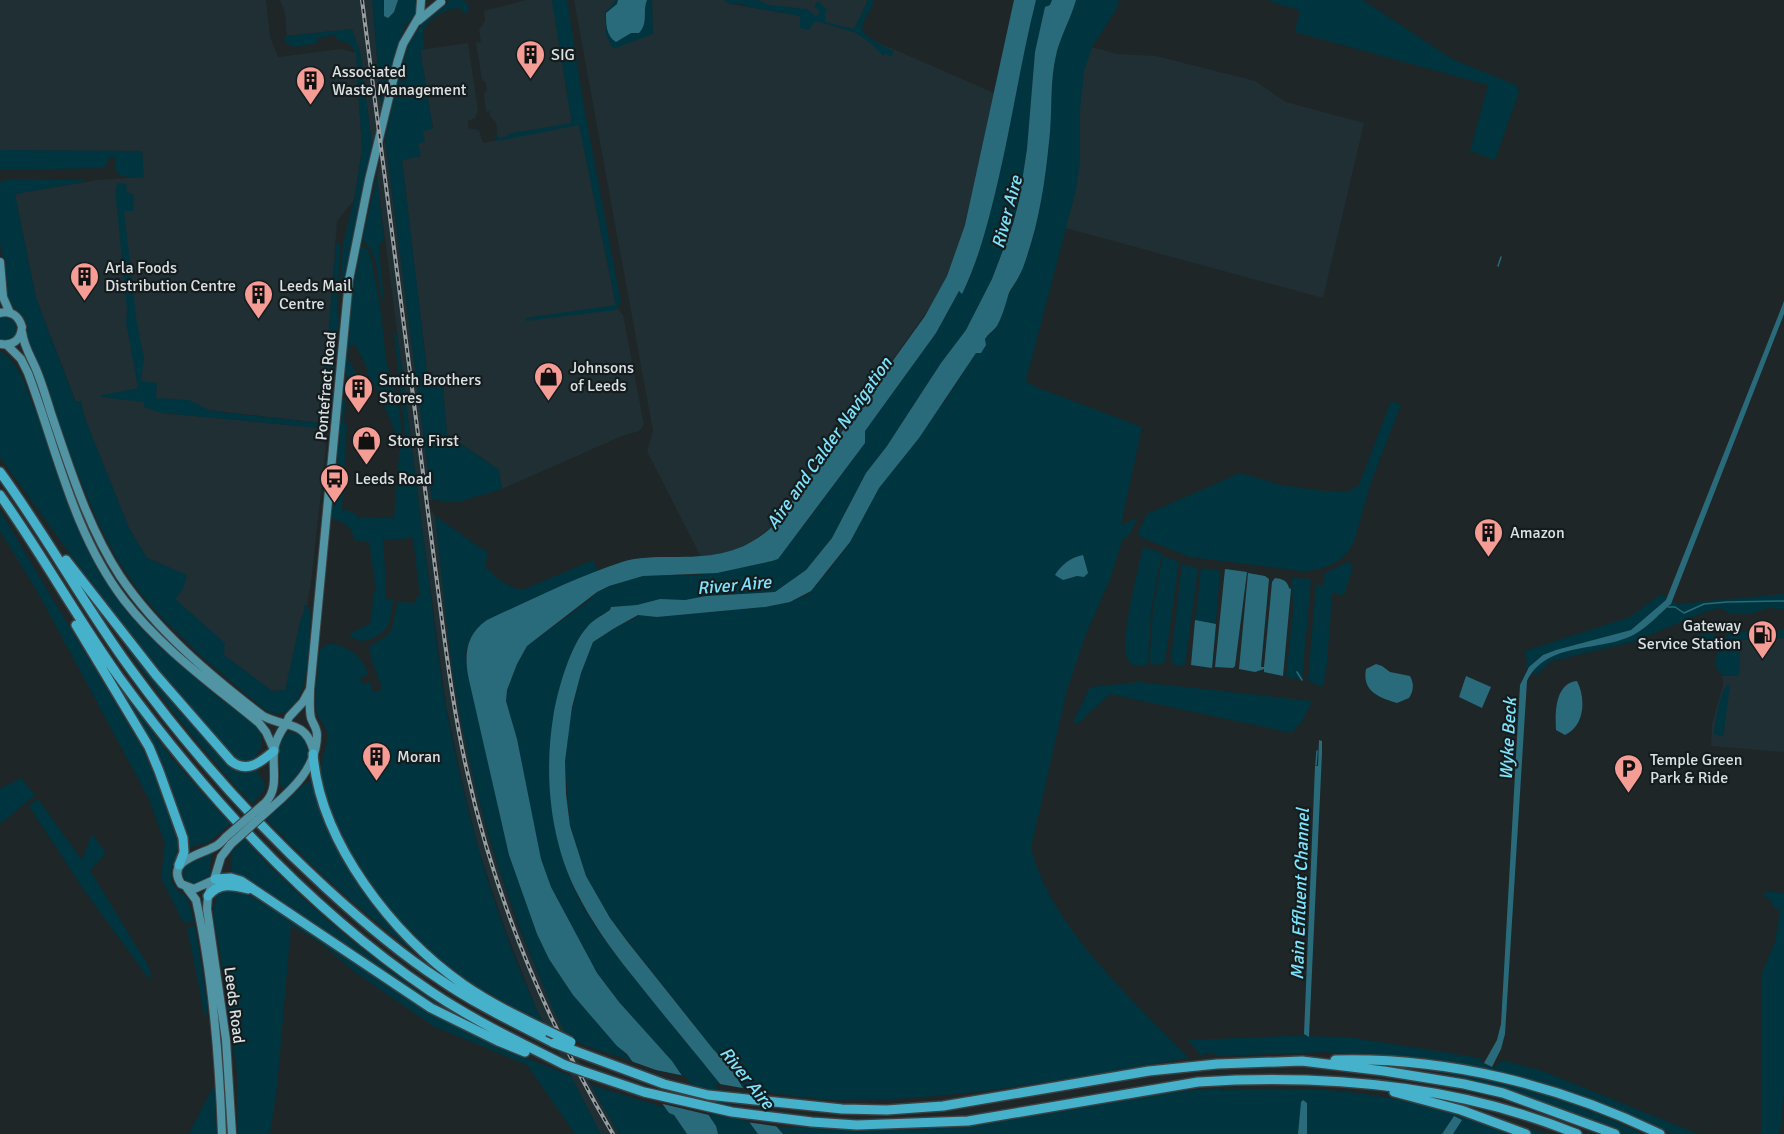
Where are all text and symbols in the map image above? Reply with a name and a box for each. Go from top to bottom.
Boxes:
building icon: SIG [514,38,546,80]
place label: SIG [551,45,575,65]
place label: Associated Waste Management [332,62,467,100]
building icon: Associated Waste Management [295,64,327,106]
water label: River Aire [987,172,1027,251]
place label: Arla Foods Distribution Centre [105,258,236,296]
building icon: Arla Foods Distribution Centre [68,260,100,302]
place label: Leeds Mail Centre [279,276,352,314]
building icon: Leeds Mail Centre [242,278,274,320]
street label: Pontefract Road [311,331,341,442]
water label: Aire and Calder Navigation [761,352,897,533]
place label: Johnsons of Leeds [570,358,634,396]
shop icon: Johnsons of Leeds [533,360,565,402]
place label: Smith Brothers Stores [379,370,481,408]
building icon: Smith Brothers Stores [342,372,374,414]
shop icon: Store First [351,424,383,466]
place label: Store First [388,431,459,451]
bus stop icon: Leeds Road [318,462,350,504]
place label: Leeds Road [355,469,432,489]
building icon: Amazon [1473,516,1505,558]
place label: Amazon [1510,523,1565,543]
water label: River Aire [696,571,773,599]
place label: Gateway Service Station [1638,616,1742,654]
fuel station icon: Gateway Service Station [1746,618,1778,660]
water label: Wyke Beck [1495,695,1521,781]
building icon: Moran [360,740,392,782]
place label: Moran [397,747,441,767]
place label: Temple Green Park & Ride [1650,750,1742,788]
parking icon: Temple Green Park & Ride [1613,752,1645,794]
water label: Main Effluent Channel [1286,806,1314,980]
street label: Leeds Road [219,966,249,1045]
water label: River Aire [715,1042,780,1115]

